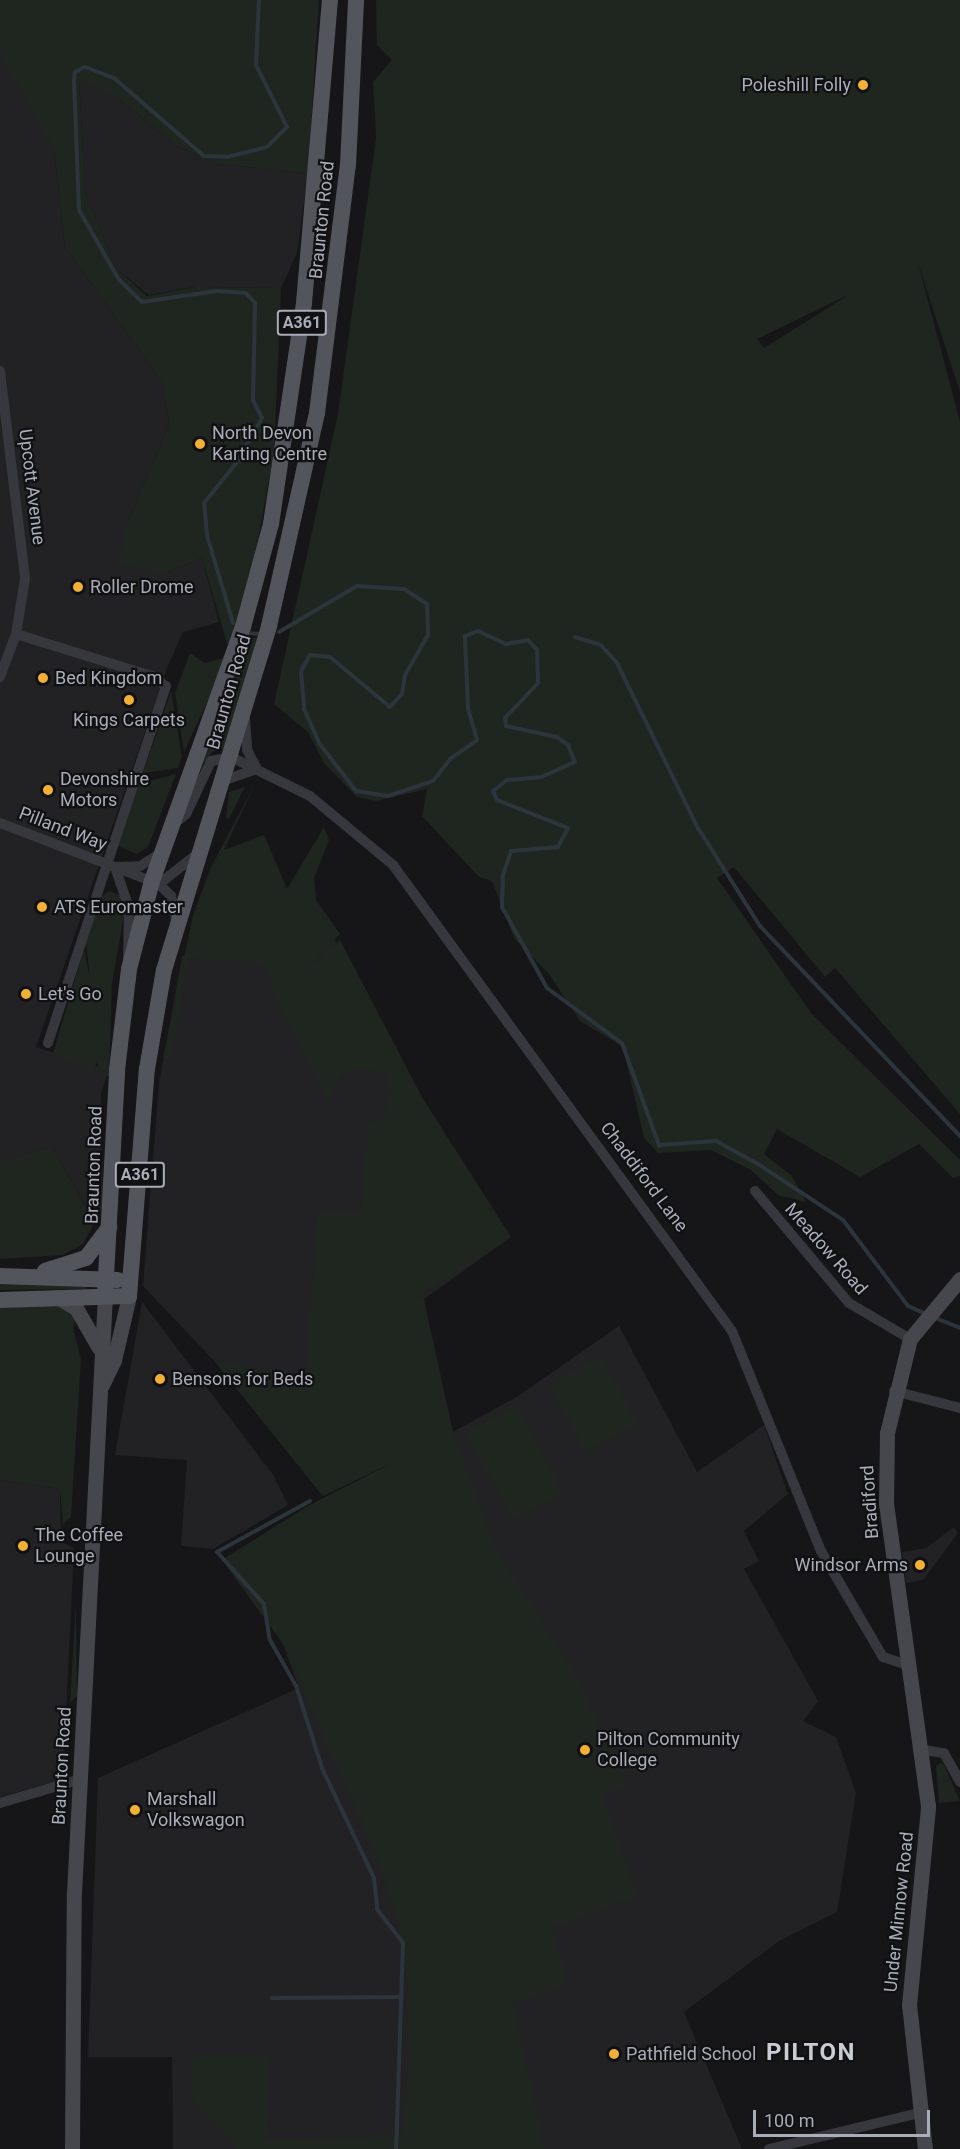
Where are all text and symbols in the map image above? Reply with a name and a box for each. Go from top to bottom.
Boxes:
place label: Poleshill Folly [741,74,851,96]
marker: Poleshill Folly [856,78,870,92]
street label: Braunton Road [305,160,339,280]
road number: A361 [276,310,328,336]
place label: North Devon Karting Centre [212,423,327,466]
street label: Upcott Avenue [14,428,50,546]
marker: North Devon Karting Centre [193,437,207,451]
place label: Roller Drome [90,576,194,598]
marker: Roller Drome [71,580,85,594]
street label: Braunton Road [202,632,256,752]
place label: Bed Kingdom [55,667,162,689]
marker: Bed Kingdom [36,671,50,685]
marker: Kings Carpets [122,693,136,707]
place label: Kings Carpets [73,709,185,731]
place label: Devonshire Motors [60,769,149,812]
marker: Devonshire Motors [41,783,55,797]
street label: Pilland Way [16,802,110,856]
place label: ATS Euromaster [54,896,183,918]
marker: ATS Euromaster [35,900,49,914]
place label: Let's Go [38,983,102,1005]
marker: Let's Go [19,987,33,1001]
street label: Braunton Road [81,1106,107,1224]
street label: Chaddiford Lane [596,1118,692,1236]
road number: A361 [114,1162,166,1188]
street label: Meadow Road [780,1199,872,1299]
place label: Bensons for Beds [172,1368,313,1390]
marker: Bensons for Beds [153,1372,167,1386]
street label: Bradiford [857,1464,883,1540]
place label: The Coffee Lounge [35,1525,123,1568]
marker: The Coffee Lounge [16,1539,30,1553]
place label: Windsor Arms [795,1554,908,1576]
marker: Windsor Arms [913,1558,927,1572]
street label: Braunton Road [48,1706,76,1826]
place label: Pilton Community College [597,1729,740,1772]
marker: Pilton Community College [578,1743,592,1757]
place label: Marshall Volkswagon [147,1789,245,1832]
marker: Marshall Volkswagon [128,1803,142,1817]
street label: Under Minnow Road [880,1831,918,1993]
district label: PILTON [766,2039,856,2067]
place label: Pathfield School [626,2043,756,2065]
marker: Pathfield School [607,2047,621,2061]
scale bar [756,2098,933,2136]
text: 100 m [764,2110,815,2131]

